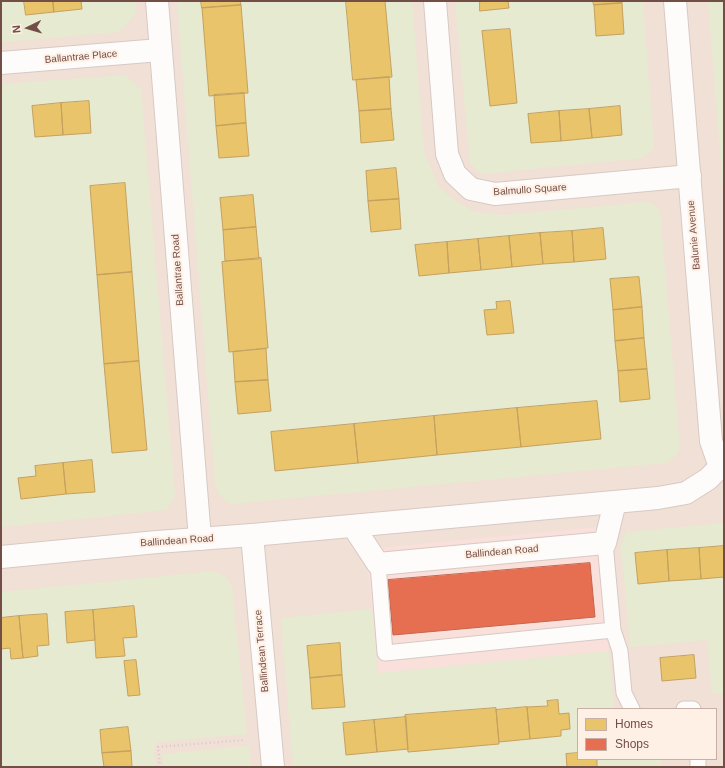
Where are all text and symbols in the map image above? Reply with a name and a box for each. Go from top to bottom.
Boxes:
north arrow [8,8,48,48]
text: N [10,25,22,34]
street label: Ballantrae Place [44,48,118,66]
street label: Balmullo Square [493,181,567,199]
street label: Balunie Avenue [685,200,703,270]
street label: Ballantrae Road [170,234,186,306]
street label: Ballindean Road [140,532,214,550]
street label: Ballindean Road [465,543,539,561]
street label: Ballindean Terrace [252,609,272,693]
legend [577,708,717,760]
text: Homes [615,717,653,731]
text: Shops [615,737,649,751]

